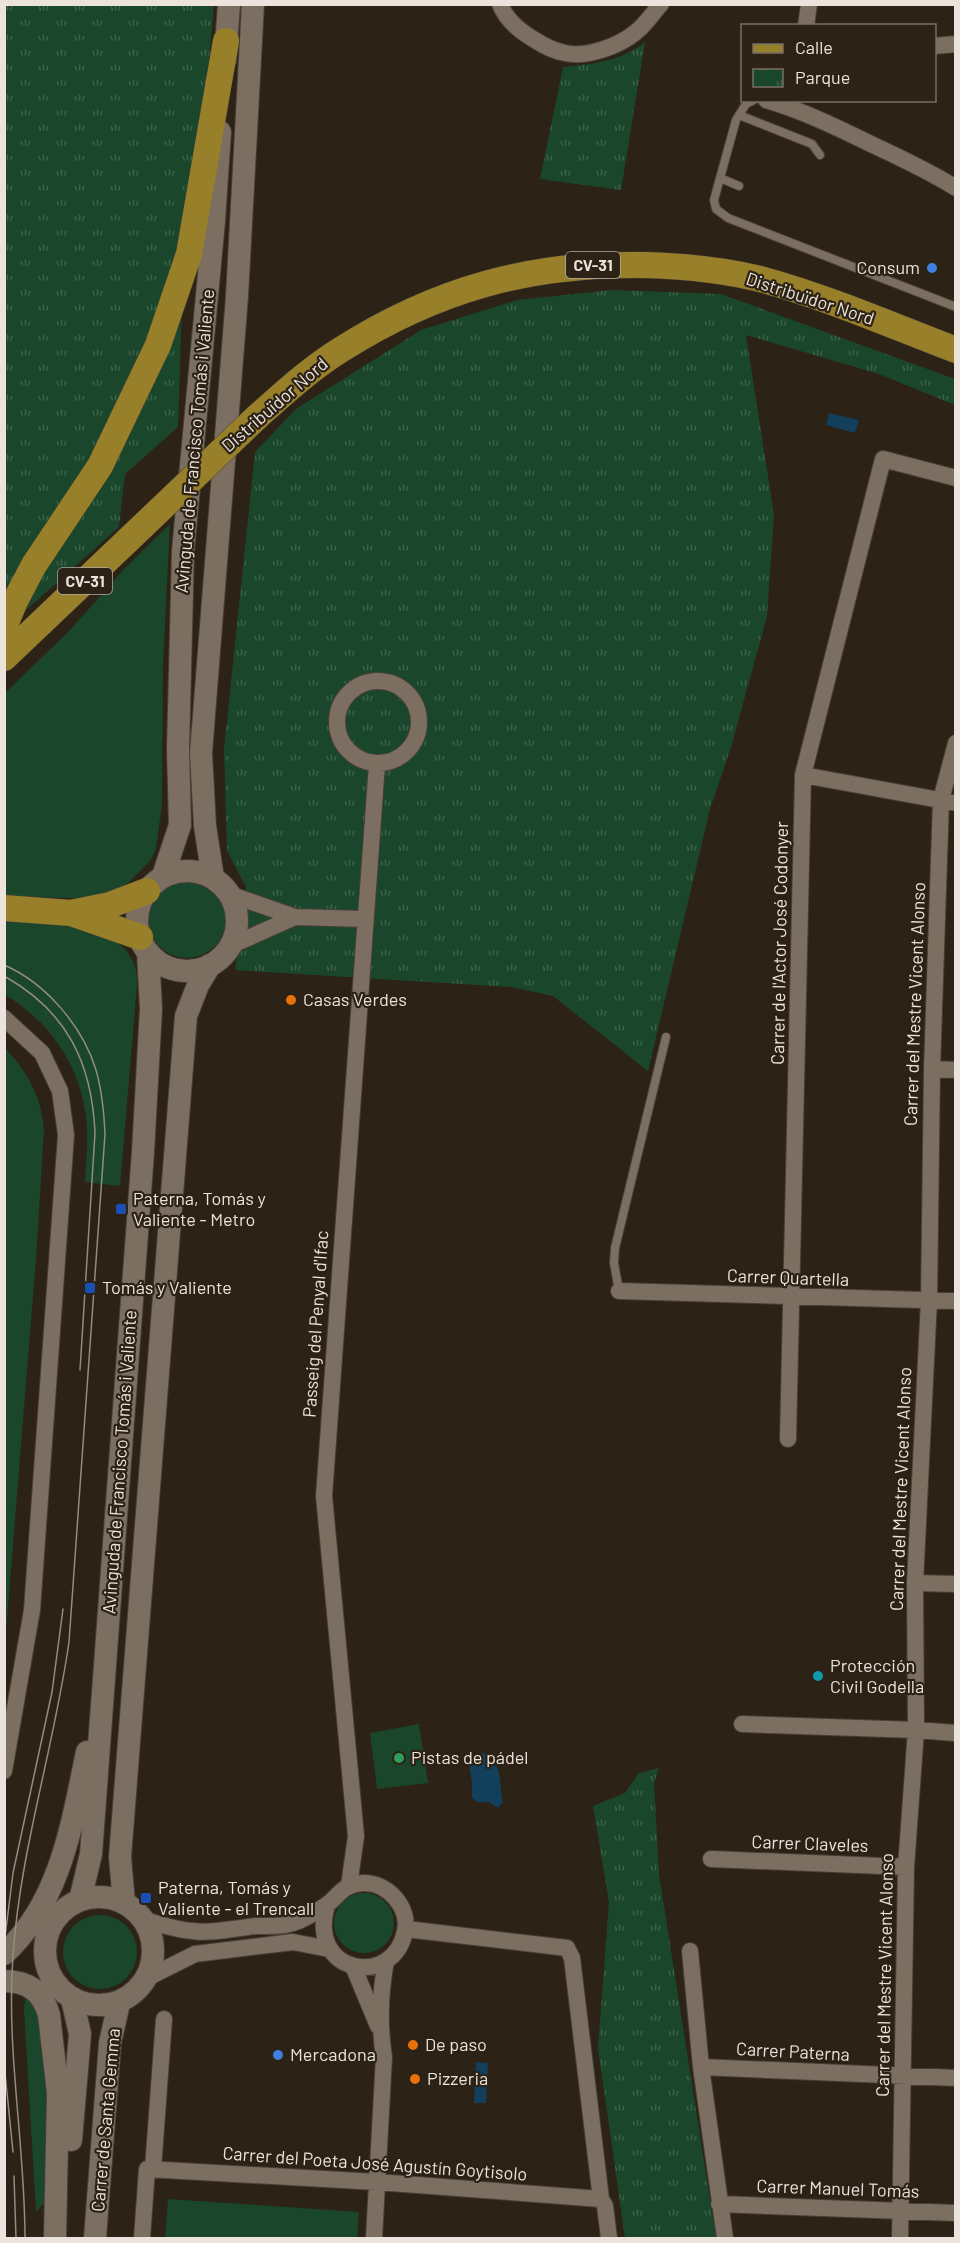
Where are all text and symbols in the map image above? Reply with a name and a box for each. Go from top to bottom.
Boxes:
legend [741,24,936,102]
text: Calle [795,36,833,58]
text: Parque [795,66,850,88]
road number: CV-31 [566,252,620,278]
place label: Consum [856,256,920,278]
marker: Consum [925,261,939,275]
street label: Distribuïdor Nord [743,267,877,329]
street label: Avinguda de Francisco Tomás i Valiente [170,288,218,594]
street label: Distribuïdor Nord [217,352,332,456]
road number: CV-31 [58,568,112,594]
street label: Carrer de l'Actor José Codonyer [766,821,792,1065]
street label: Carrer del Mestre Vicent Alonso [899,882,929,1126]
place label: Casas Verdes [303,988,407,1010]
marker: Casas Verdes [284,993,298,1007]
place label: Paterna, Tomás y Valiente - Metro [133,1187,266,1230]
marker: Paterna, Tomás y Valiente - Metro [114,1202,128,1216]
street label: Passeig del Penyal d'Ifac [297,1230,333,1418]
street label: Carrer Quartella [727,1264,849,1290]
place label: Tomás y Valiente [102,1276,232,1298]
marker: Tomás y Valiente [83,1281,97,1295]
street label: Avinguda de Francisco Tomás i Valiente [97,1309,141,1615]
street label: Carrer del Mestre Vicent Alonso [885,1367,915,1611]
place label: Protección Civil Godella [830,1654,924,1697]
marker: Protección Civil Godella [811,1669,825,1683]
place label: Pistas de pádel [411,1746,528,1768]
marker: Pistas de pádel [392,1751,406,1765]
street label: Carrer Claveles [751,1830,869,1856]
street label: Carrer del Mestre Vicent Alonso [871,1853,897,2097]
place label: Paterna, Tomás y Valiente - el Trencall [158,1876,314,1919]
marker: Paterna, Tomás y Valiente - el Trencall [139,1891,153,1905]
street label: Carrer de Santa Gemma [86,2027,124,2213]
place label: De paso [425,2033,487,2055]
street label: Carrer Paterna [736,2037,850,2065]
marker: De paso [406,2038,420,2052]
place label: Mercadona [290,2043,376,2065]
marker: Mercadona [271,2048,285,2062]
place label: Pizzeria [427,2067,488,2089]
marker: Pizzeria [408,2072,422,2086]
street label: Carrer del Poeta José Agustín Goytisolo [222,2141,528,2185]
street label: Carrer Manuel Tomás [756,2174,920,2202]

